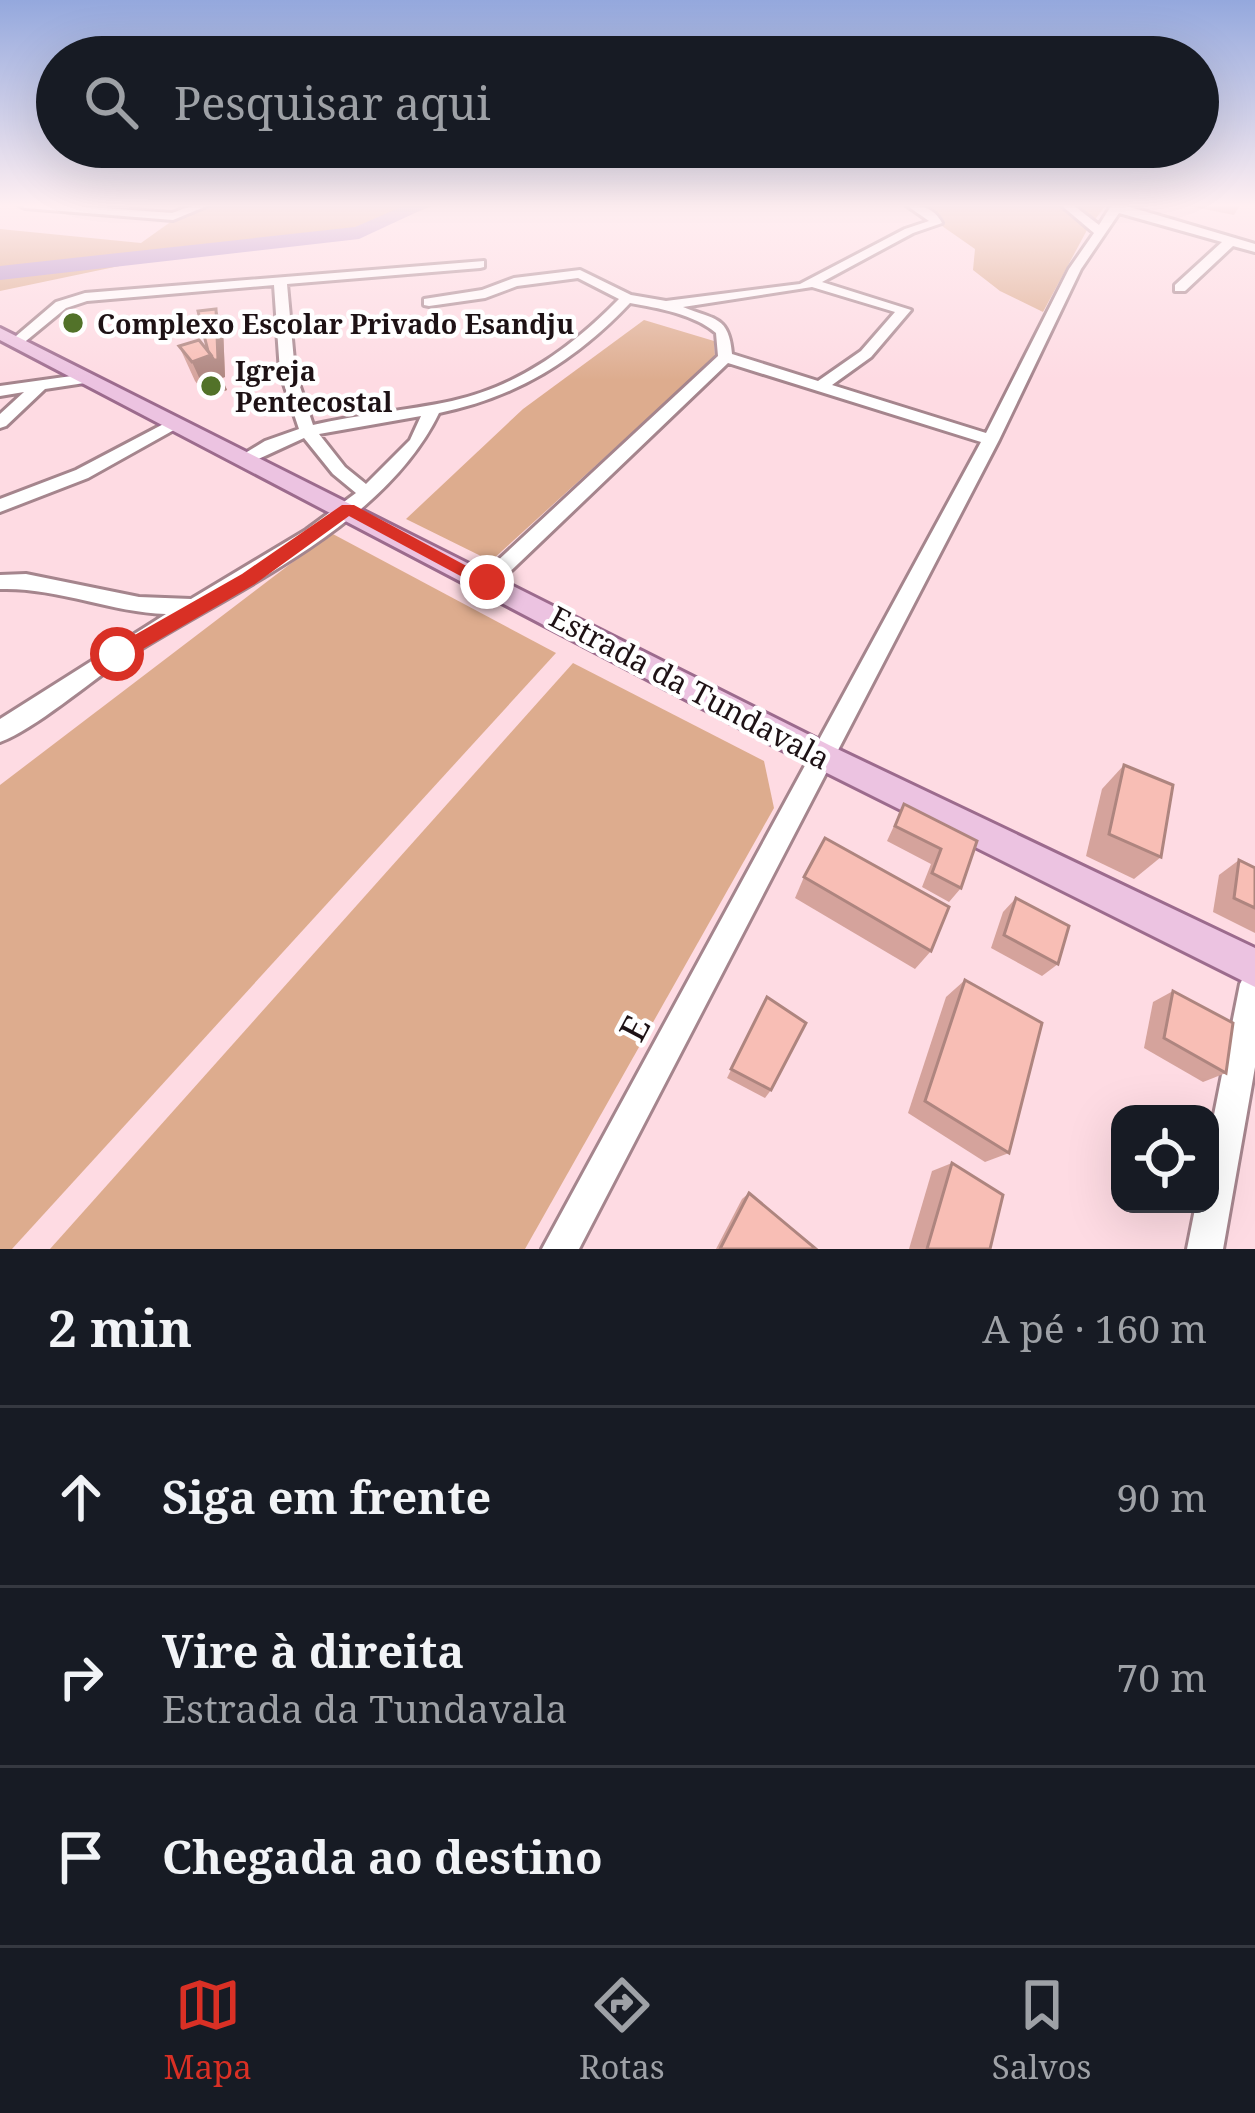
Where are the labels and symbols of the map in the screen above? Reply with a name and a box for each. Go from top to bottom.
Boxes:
place label: Complexo Escolar Privado Esandju [97,305,574,342]
marker: Complexo Escolar Privado Esandju [60,310,86,336]
place label: Igreja Pentecostal [235,352,393,420]
marker: Igreja Pentecostal [198,373,224,399]
route end [460,555,514,609]
street label: Estrada da Tundavala [543,596,837,778]
route start [90,627,144,681]
street label: E [607,1007,661,1049]

